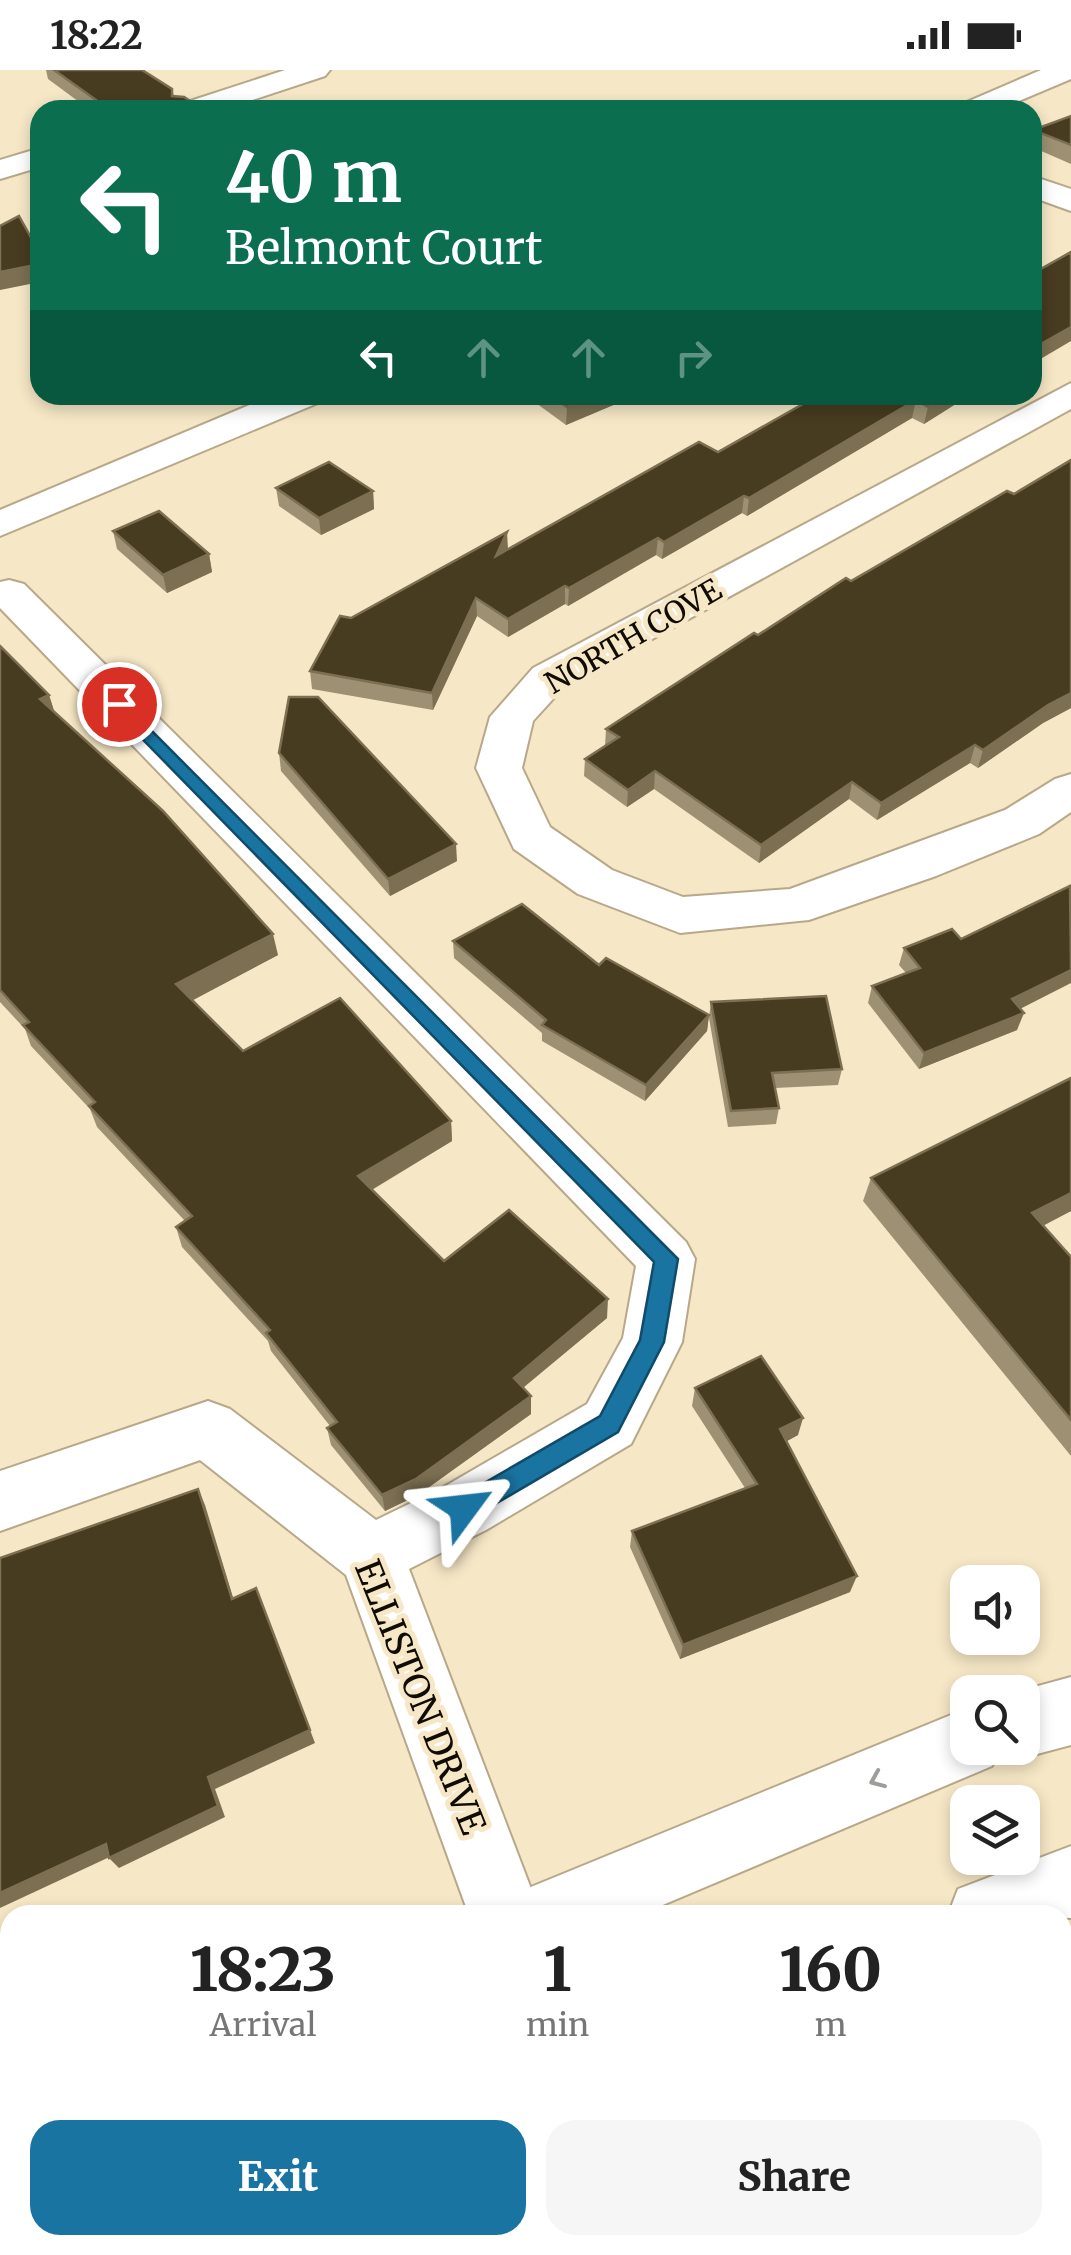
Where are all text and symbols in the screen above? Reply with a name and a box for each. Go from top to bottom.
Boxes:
text: 18:22 [50,12,143,59]
text: 40 m [225,133,402,221]
icon: left [60,140,190,270]
text: Belmont Court [225,220,543,276]
icon: left [351,330,406,385]
icon: ahead [456,330,511,385]
icon: ahead [561,330,616,385]
icon: right [666,330,721,385]
street label: NORTH COVE [538,570,728,702]
pin [77,662,162,747]
icon: arrive [92,677,147,732]
position arrow [412,1456,516,1560]
street label: ELLISTON DRIVE [345,1554,495,1840]
map controls [950,1565,1040,1875]
button: sound [950,1565,1040,1655]
button: search [950,1675,1040,1765]
one-way arrow [870,1768,887,1788]
button: layers [950,1785,1040,1875]
text: 18:23 [190,1932,336,2007]
text: 1 [544,1932,572,2007]
text: 160 [779,1932,882,2007]
text: Arrival [210,2005,316,2045]
text: min [526,2005,589,2045]
text: m [815,2005,847,2045]
button: Exit [30,2120,526,2235]
button: Share [546,2120,1042,2235]

